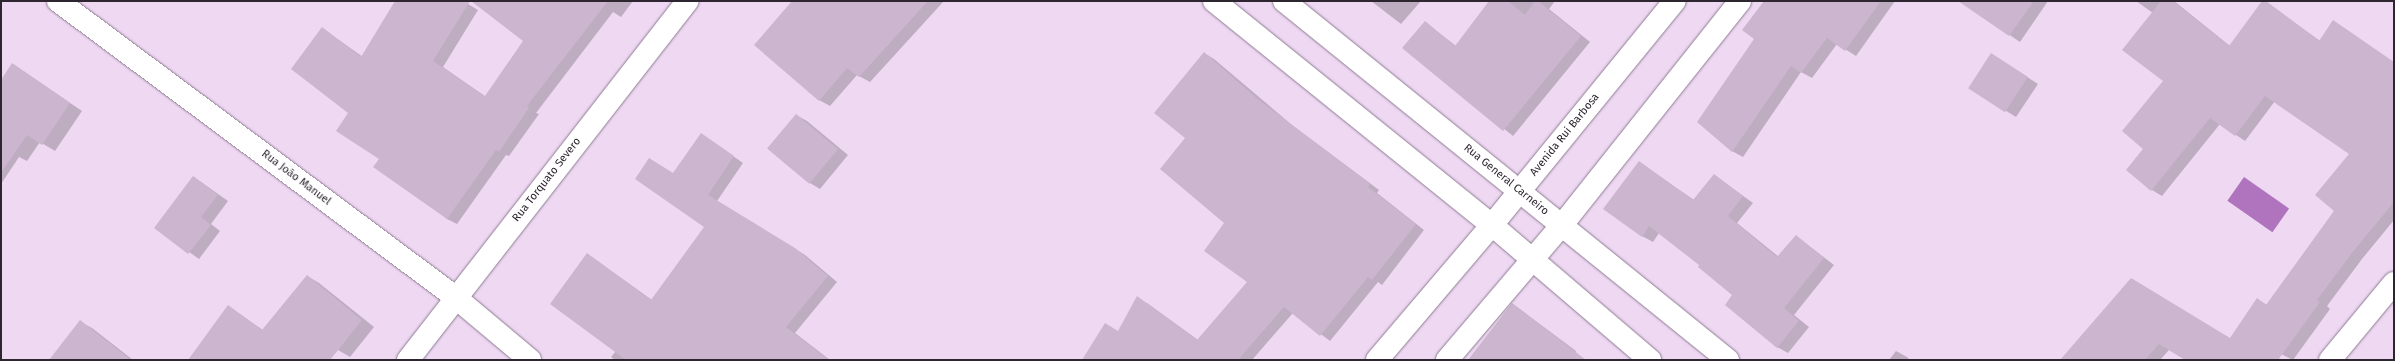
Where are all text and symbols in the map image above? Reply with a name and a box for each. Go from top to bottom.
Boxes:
street label: Avenida Rui Barbosa [1528,91,1602,179]
street label: Rua Torquato Severo [510,135,584,225]
street label: Rua General Carneiro [1461,142,1551,218]
street label: Rua João Manuel [259,148,333,208]

